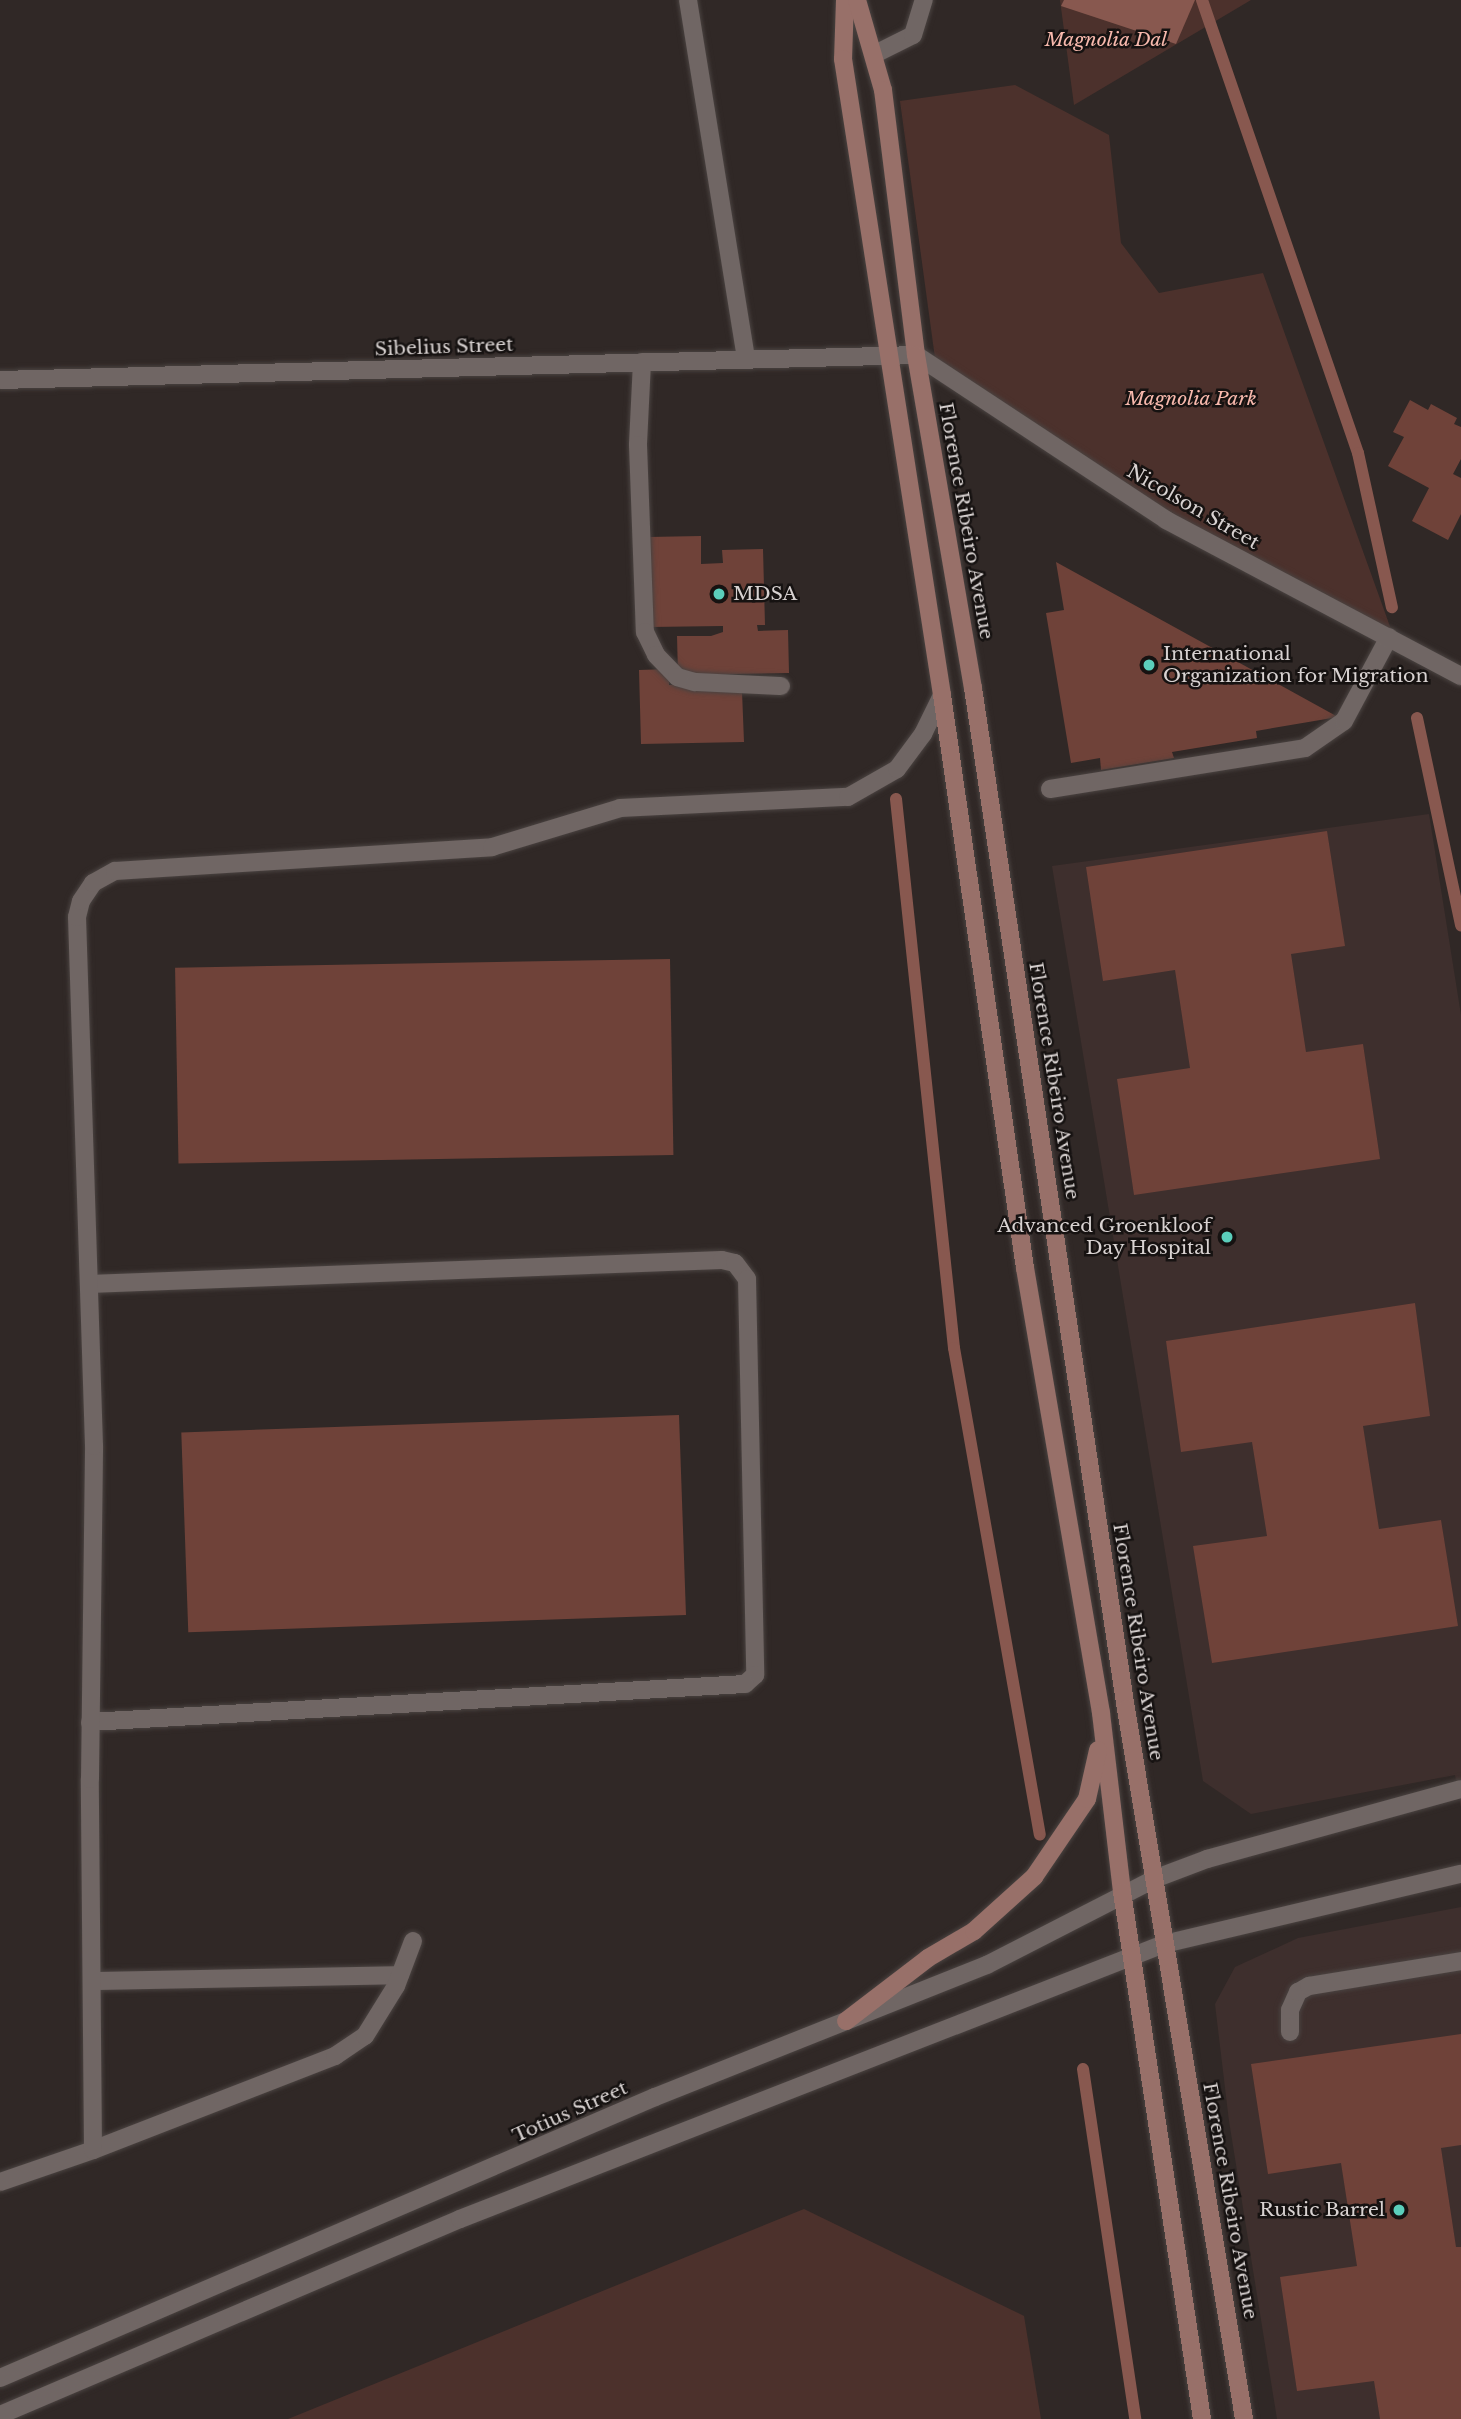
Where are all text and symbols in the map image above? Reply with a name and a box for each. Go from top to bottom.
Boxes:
park label: Magnolia Dal [1045,29,1167,51]
street label: Sibelius Street [374,333,514,361]
park label: Magnolia Park [1125,388,1257,410]
street label: Florence Ribeiro Avenue [934,400,998,642]
street label: Nicolson Street [1123,460,1263,554]
place label: MDSA [733,583,797,605]
marker: MDSA [711,586,727,602]
place label: International Organization for Migration [1163,643,1429,687]
marker: International Organization for Migration [1141,657,1157,673]
street label: Florence Ribeiro Avenue [1024,960,1084,1202]
place label: Advanced Groenkloof Day Hospital [997,1215,1211,1259]
marker: Advanced Groenkloof Day Hospital [1217,1227,1237,1247]
street label: Florence Ribeiro Avenue [1108,1521,1168,1763]
street label: Totius Street [509,2077,631,2147]
street label: Florence Ribeiro Avenue [1198,2080,1262,2322]
place label: Rustic Barrel [1259,2199,1385,2221]
marker: Rustic Barrel [1391,2202,1407,2218]

